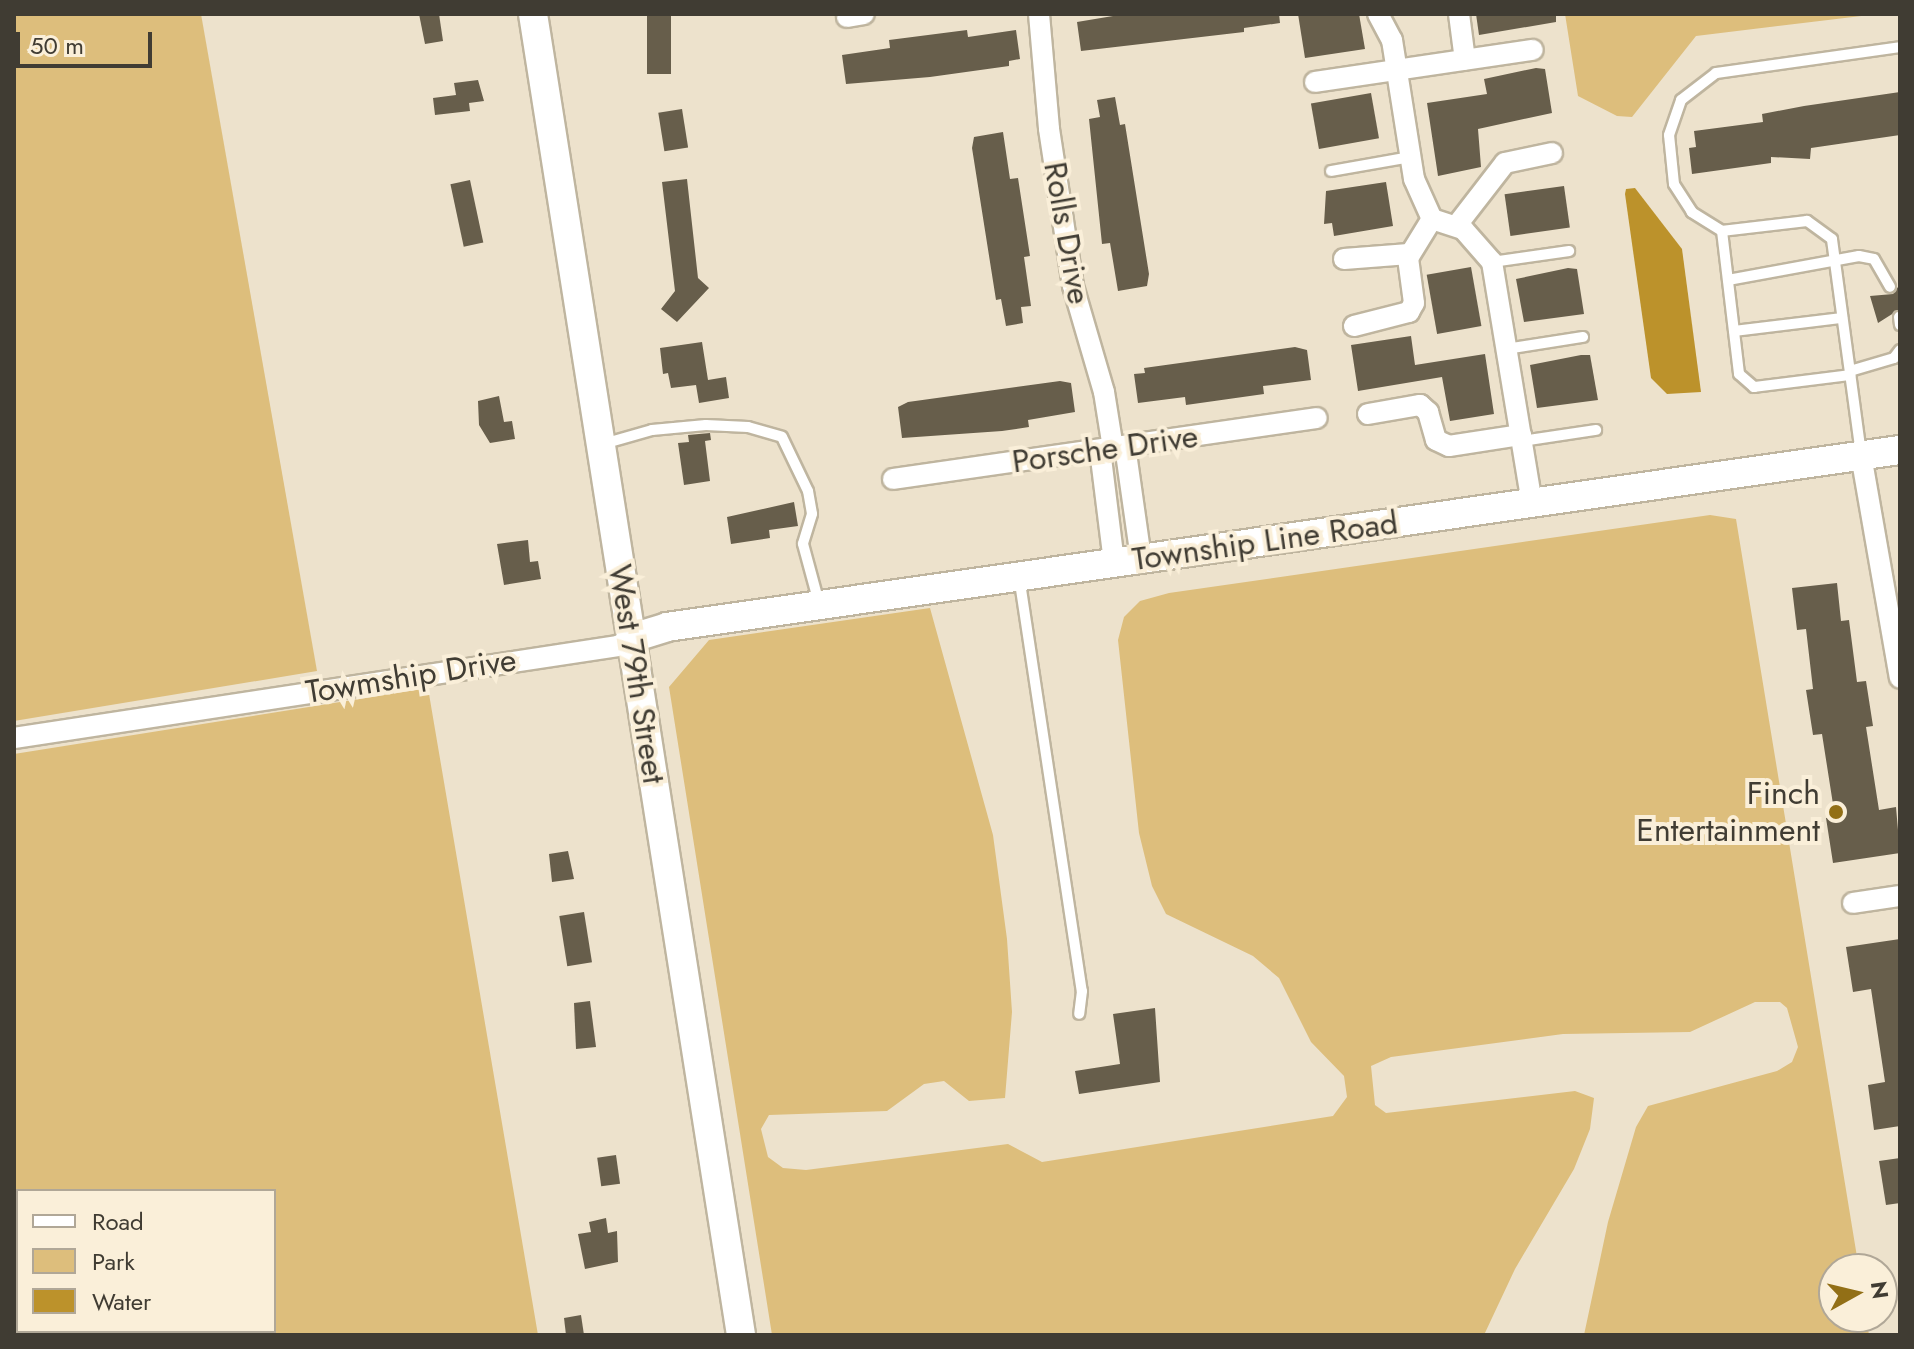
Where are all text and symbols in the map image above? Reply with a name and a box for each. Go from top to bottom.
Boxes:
scale bar [20,16,156,66]
text: 50 m [30,28,84,63]
street label: Rolls Drive [1036,159,1098,307]
street label: Porsche Drive [1010,417,1200,481]
street label: Township Line Road [1130,503,1400,579]
street label: West 79th Street [601,562,673,786]
street label: Towmship Drive [303,640,519,712]
place label: Finch Entertainment [1636,775,1820,850]
marker: Finch Entertainment [1827,803,1845,821]
legend [16,1189,276,1333]
text: Road [92,1204,144,1239]
text: Park [92,1244,135,1279]
north arrow [1818,1253,1898,1333]
text: N [1863,1279,1897,1301]
text: Water [92,1284,151,1319]

